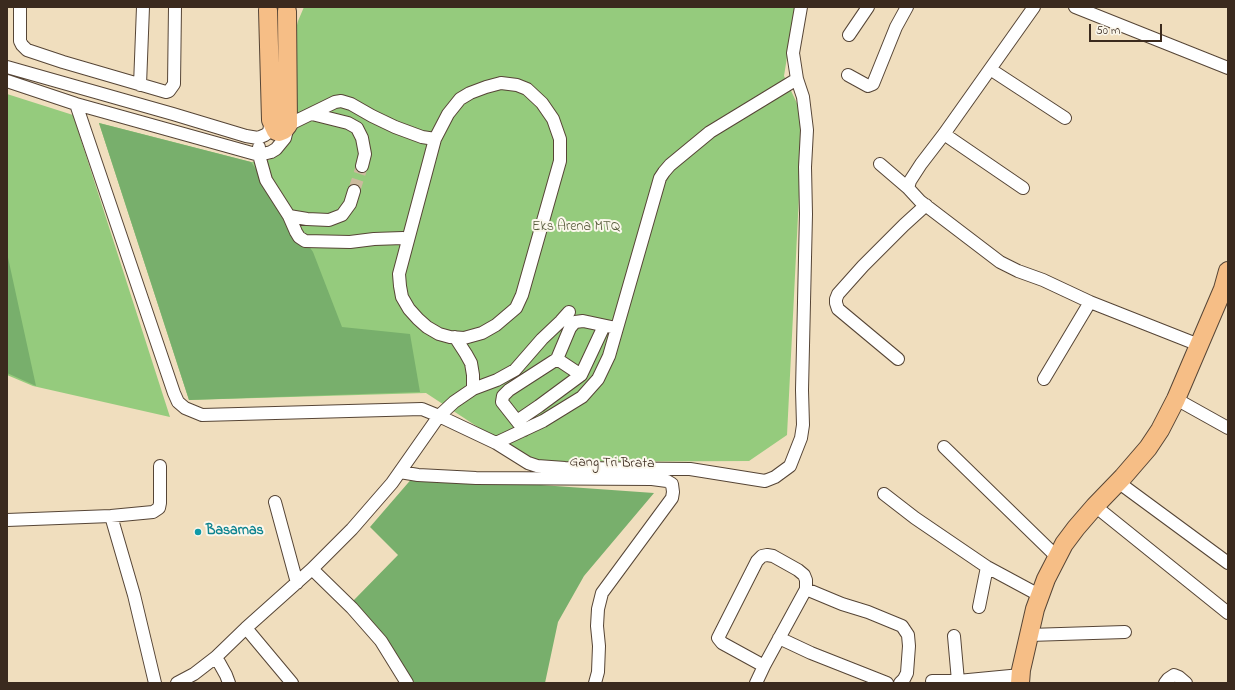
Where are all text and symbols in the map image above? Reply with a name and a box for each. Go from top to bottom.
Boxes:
scale bar [1091,16,1164,42]
text: 50 m [1096,22,1120,40]
park label: Eks Arena MTQ [532,220,620,236]
street label: Gang Tri Brata [569,455,655,473]
place label: Basarnas [206,524,264,540]
marker: Basarnas [193,527,203,537]

